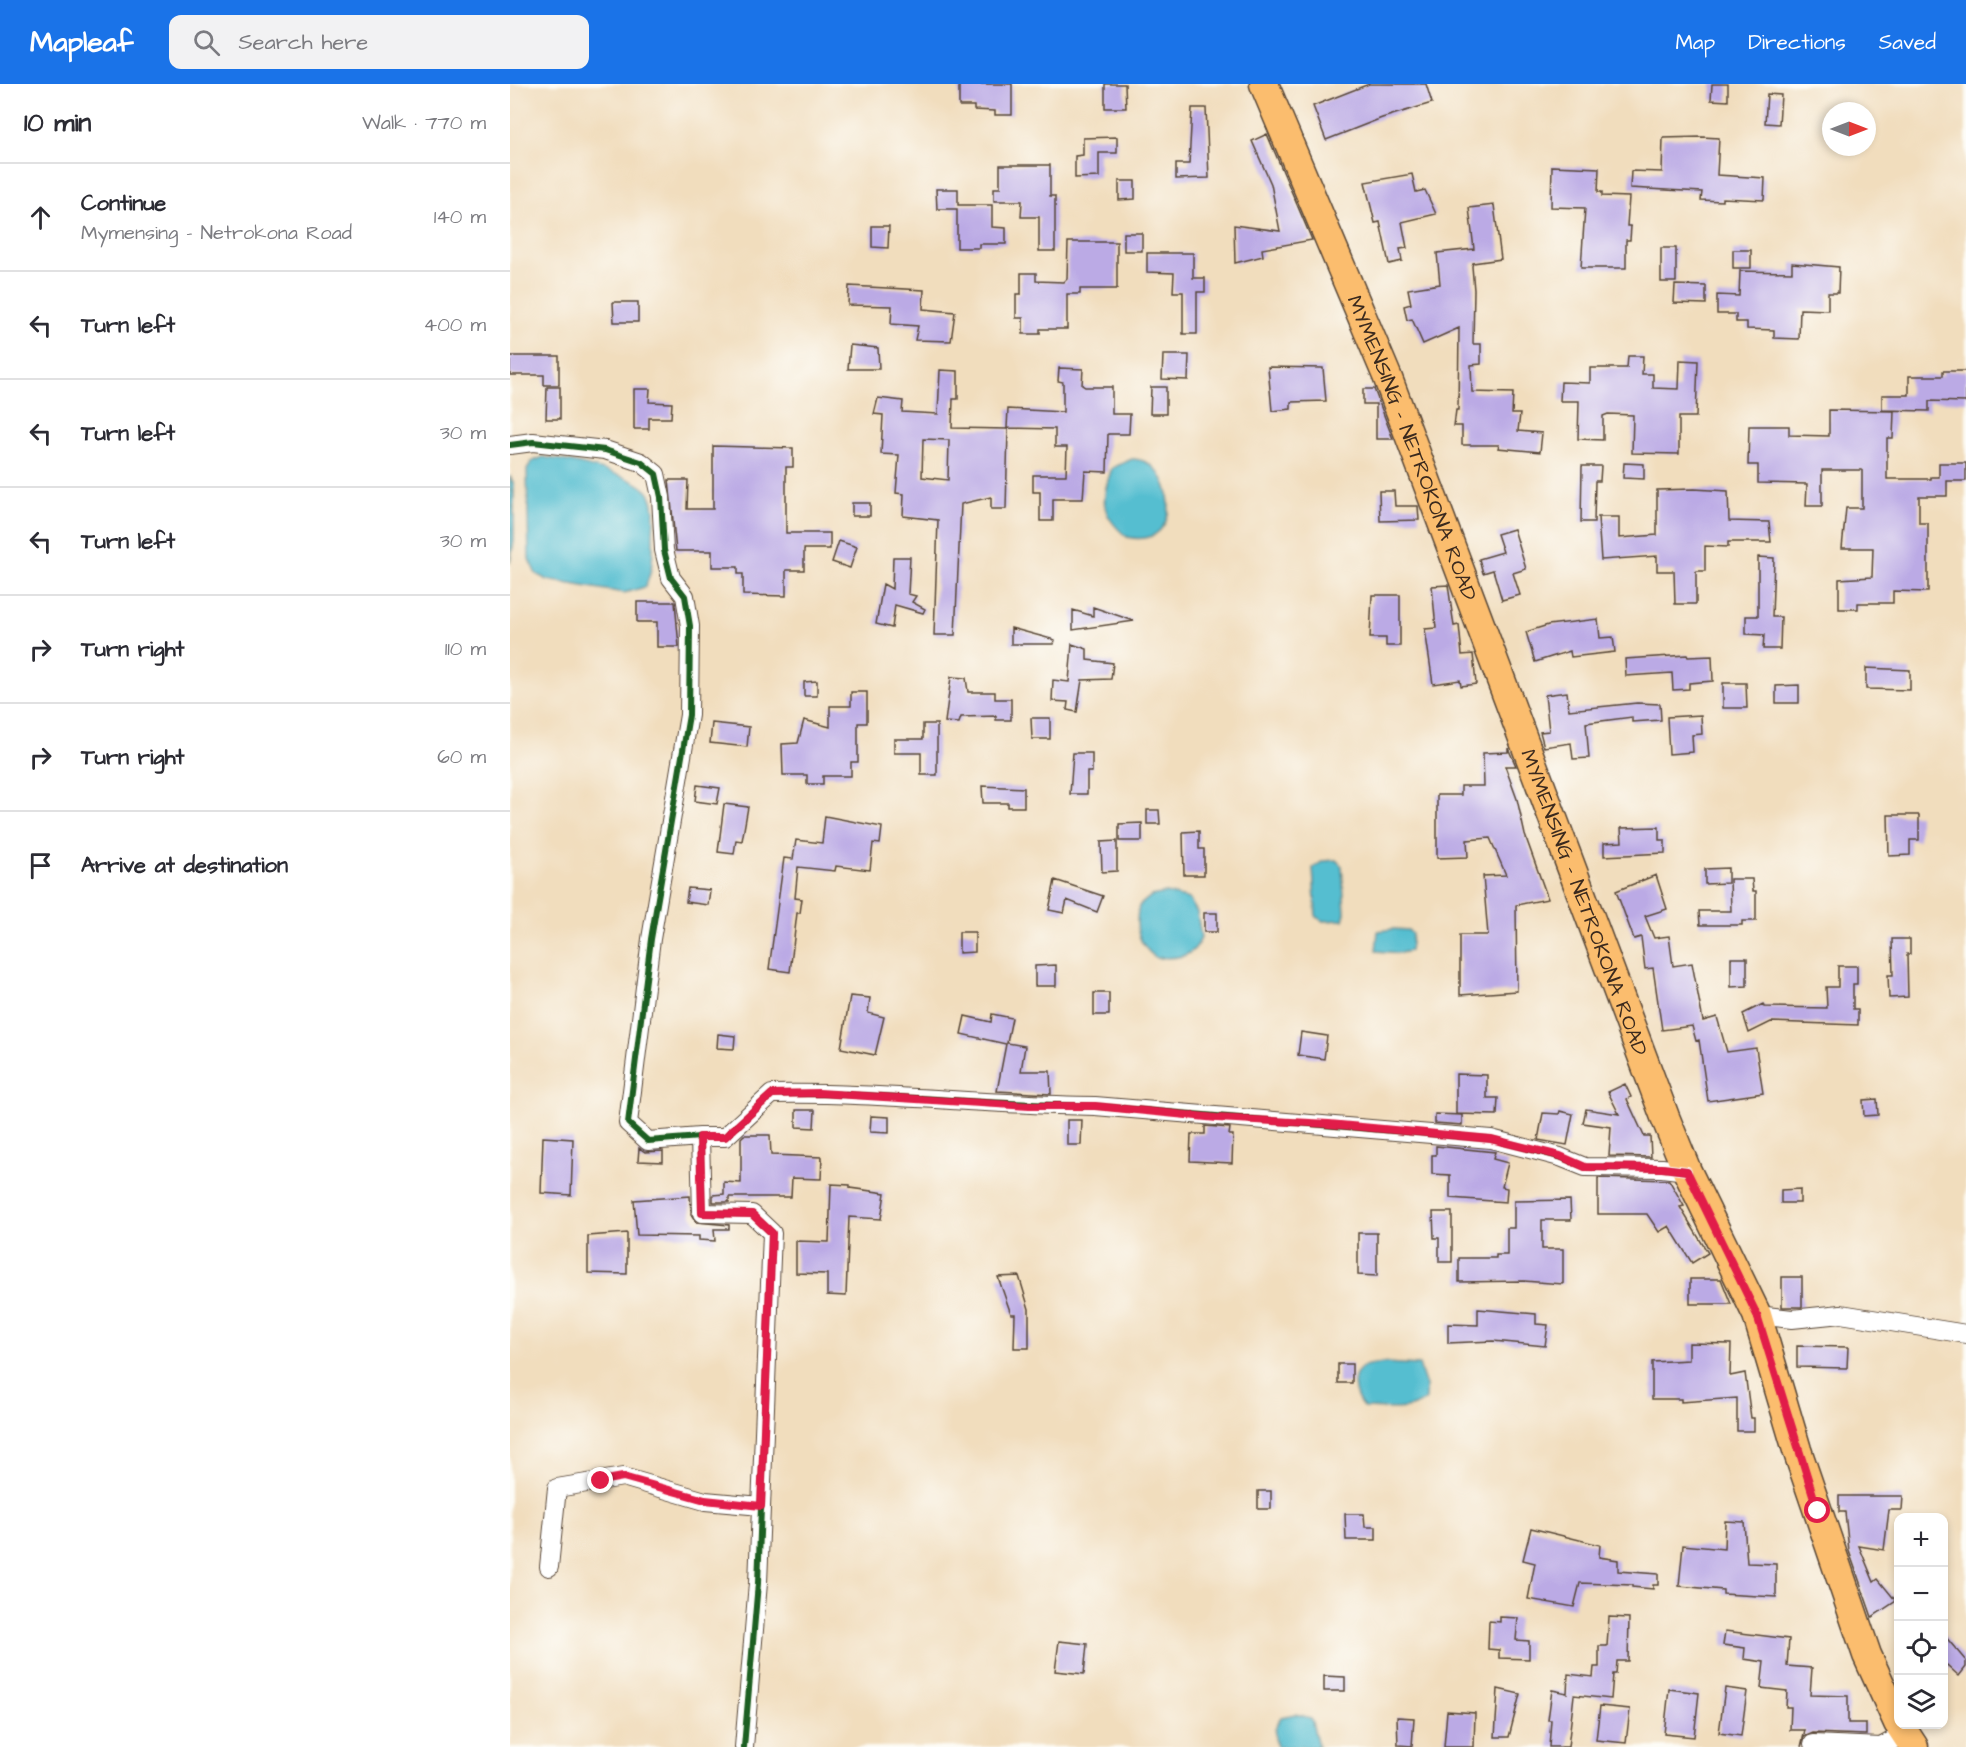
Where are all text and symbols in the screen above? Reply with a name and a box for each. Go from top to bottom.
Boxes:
search box [169,15,589,69]
text: Mapleaf [30,23,133,62]
icon: search [190,26,223,59]
text: Search here [238,27,368,58]
text: Map [1675,28,1715,57]
text: Directions [1748,28,1846,57]
text: Saved [1879,28,1936,57]
north arrow [1822,102,1876,156]
text: 10 min [24,105,91,141]
text: Walk · 770 m [362,109,486,137]
text: Continue [81,188,166,219]
icon: ahead [24,201,57,234]
text: 140 m [434,203,486,231]
text: Mymensing - Netrokona Road [81,219,352,247]
street label: MYMENSING - NETROKONA ROAD [1340,291,1485,605]
icon: left [24,309,57,342]
text: Turn left [81,310,175,341]
text: 400 m [424,311,486,339]
icon: left [24,417,57,450]
text: Turn left [81,418,175,449]
text: 30 m [440,419,486,447]
icon: left [24,525,57,558]
text: Turn left [81,526,175,557]
text: 30 m [440,527,486,555]
icon: right [24,633,57,666]
text: Turn right [81,634,184,665]
text: 110 m [445,635,486,663]
icon: right [24,741,57,774]
text: Turn right [81,742,184,773]
text: 60 m [437,743,486,771]
street label: MYMENSING - NETROKONA ROAD [1514,745,1655,1060]
icon: arrive [24,849,57,882]
text: Arrive at destination [81,850,288,881]
route end [587,1467,613,1493]
route start [1804,1497,1830,1523]
map controls [1894,1513,1948,1729]
button: + [1894,1513,1948,1567]
button: − [1894,1567,1948,1621]
button: locate [1894,1621,1948,1675]
button: layers [1894,1675,1948,1729]

